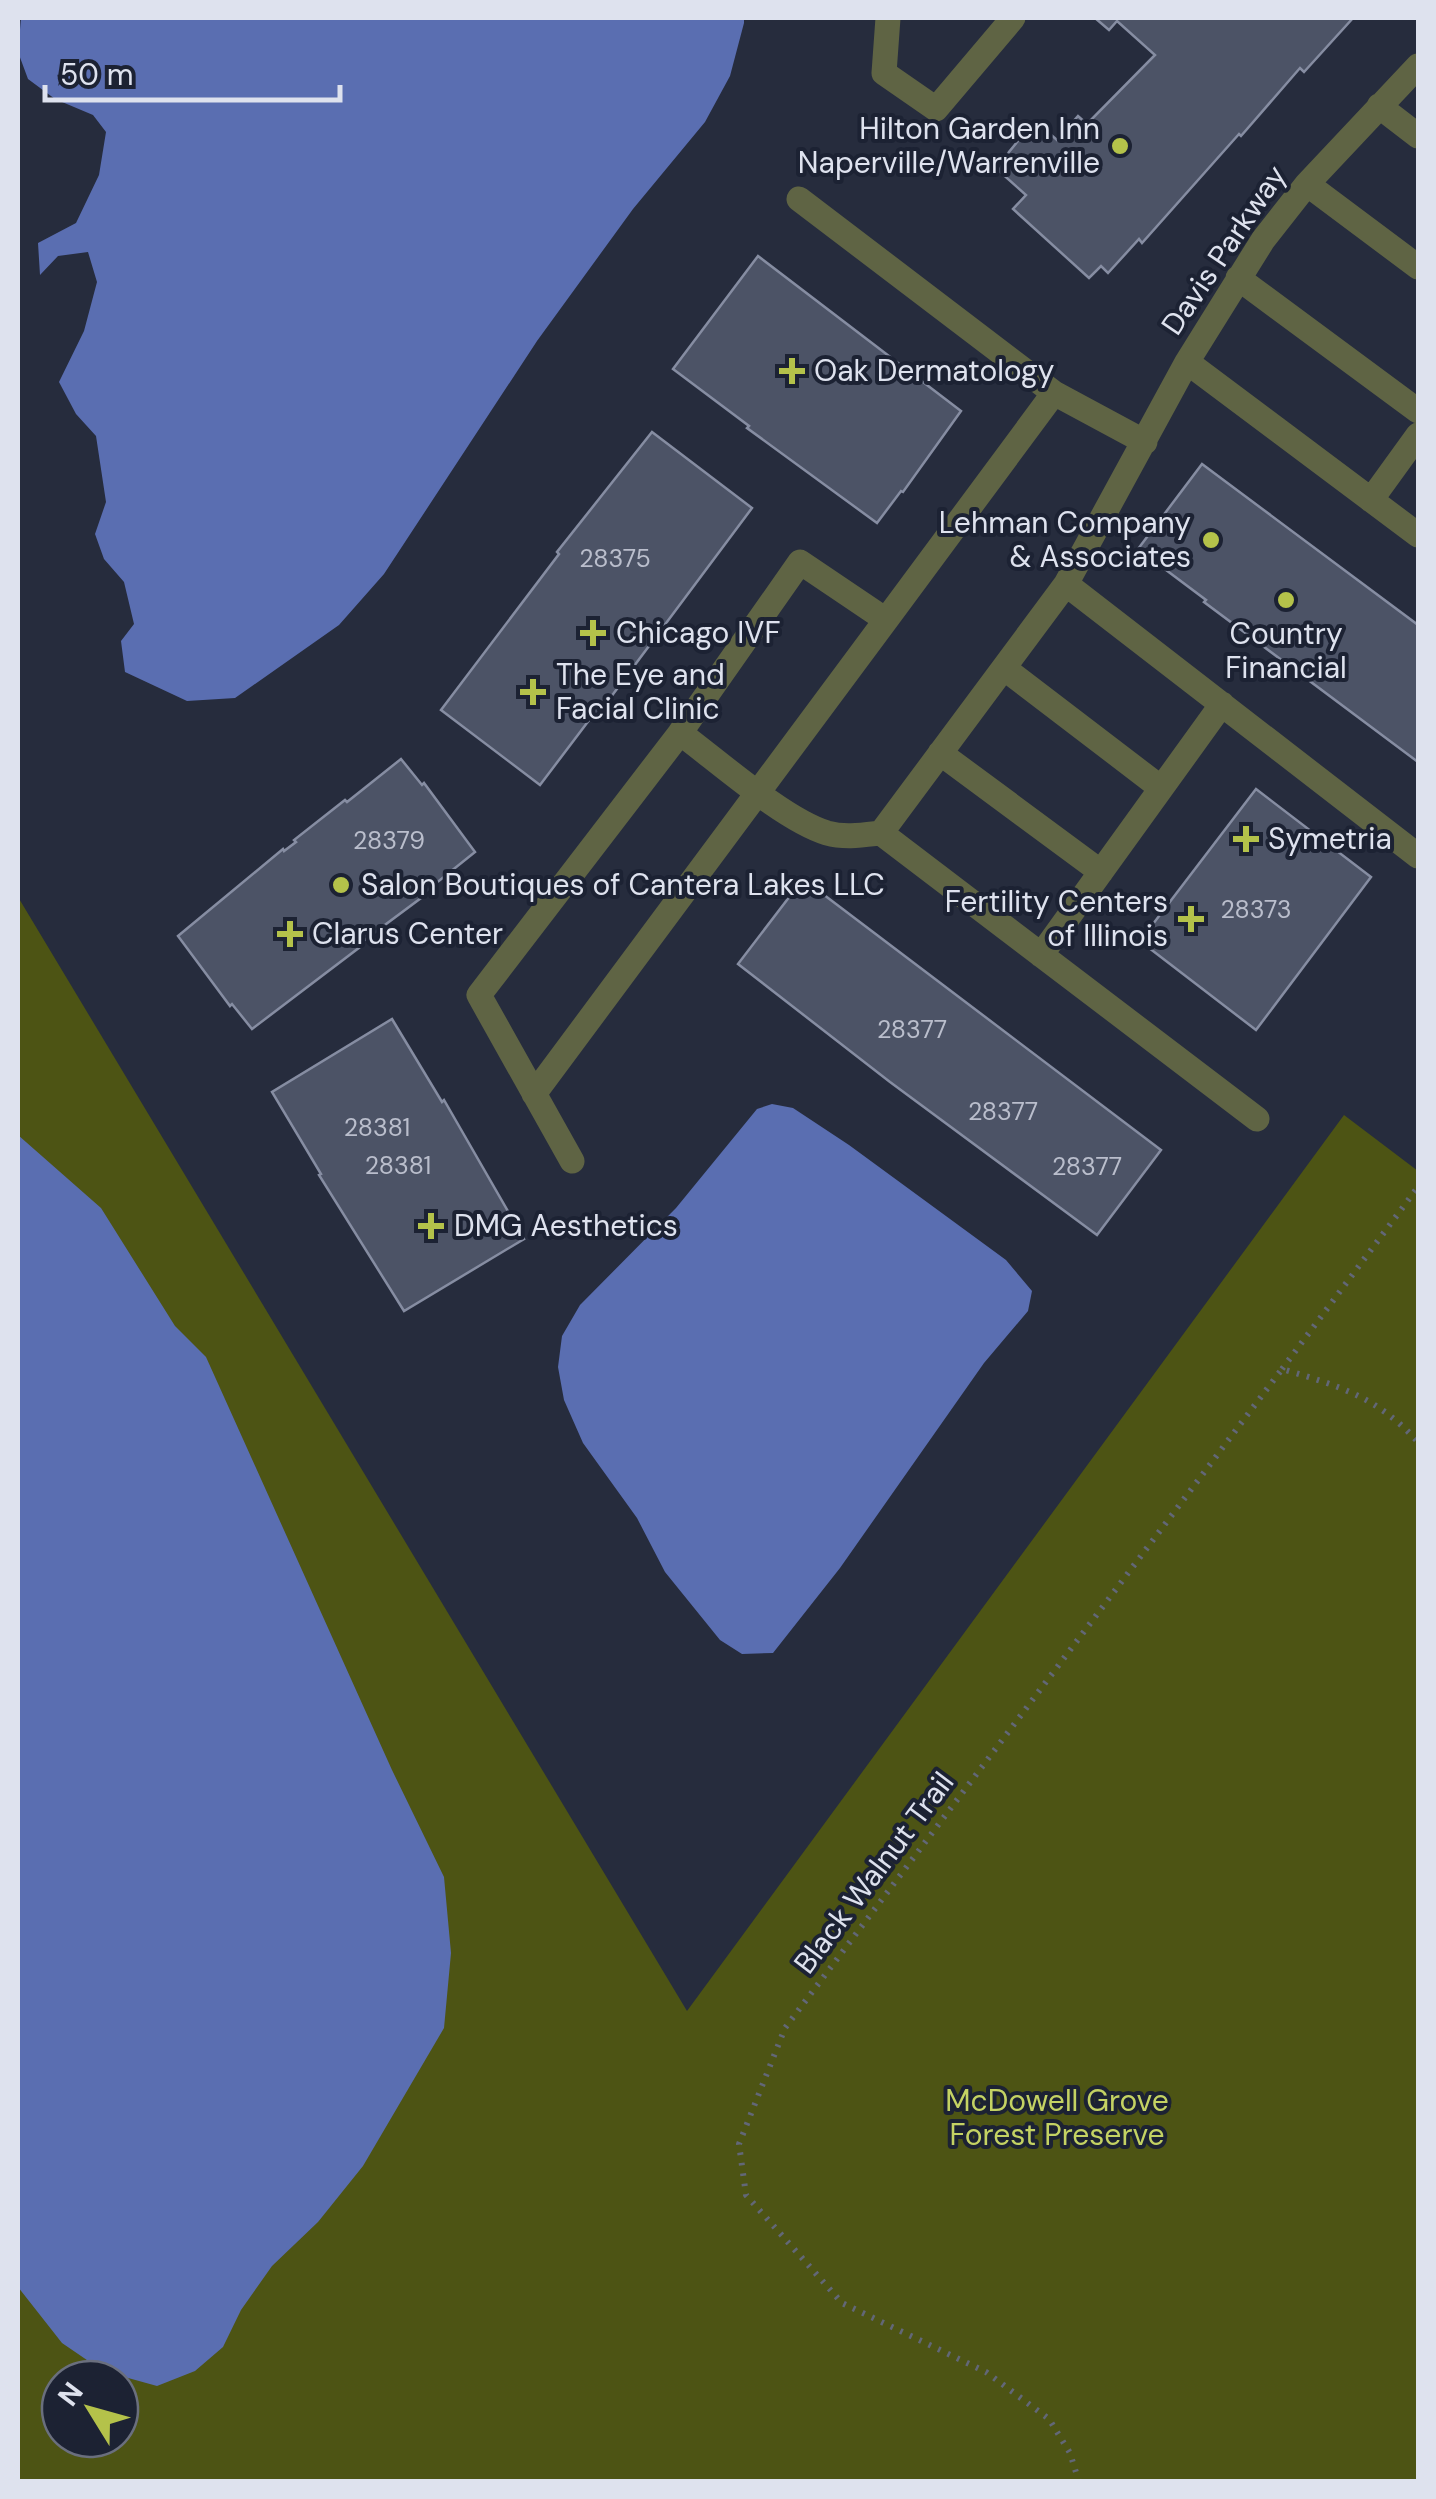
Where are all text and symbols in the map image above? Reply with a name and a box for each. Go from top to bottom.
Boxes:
scale bar [45,40,340,102]
text: 50 m [60,55,134,94]
place label: Hilton Garden Inn Naperville/Warrenville [798,109,1100,182]
marker: Hilton Garden Inn Naperville/Warrenville [1109,135,1131,157]
street label: Davis Parkway [1152,157,1295,342]
place label: Oak Dermatology [814,351,1055,390]
marker: Oak Dermatology [779,358,805,384]
place label: Lehman Company & Associates [939,503,1191,576]
marker: Lehman Company & Associates [1200,529,1222,551]
house number: 28375 [579,542,651,575]
marker: Country Financial [1275,589,1297,611]
place label: Chicago IVF [616,613,781,652]
place label: Country Financial [1225,614,1347,687]
marker: Chicago IVF [580,620,606,646]
place label: The Eye and Facial Clinic [556,655,725,728]
marker: The Eye and Facial Clinic [520,679,546,705]
place label: Symetria [1268,819,1392,858]
house number: 28379 [353,824,425,857]
marker: Symetria [1233,826,1259,852]
place label: Salon Boutiques of Cantera Lakes LLC [361,865,885,904]
marker: Salon Boutiques of Cantera Lakes LLC [330,874,352,896]
place label: Fertility Centers of Illinois [945,882,1168,955]
house number: 28373 [1220,893,1292,926]
marker: Fertility Centers of Illinois [1178,906,1204,932]
place label: Clarus Center [312,914,503,953]
marker: Clarus Center [277,921,303,947]
house number: 28377 [877,1013,947,1046]
house number: 28377 [968,1095,1038,1128]
house number: 28381 [344,1111,410,1144]
house number: 28381 [365,1149,431,1182]
house number: 28377 [1052,1150,1122,1183]
place label: DMG Aesthetics [454,1206,678,1245]
marker: DMG Aesthetics [418,1213,444,1239]
street label: Black Walnut Trail [785,1764,962,1981]
park label: McDowell Grove Forest Preserve [945,2081,1169,2154]
north arrow [40,2359,140,2459]
text: N [50,2375,91,2414]

